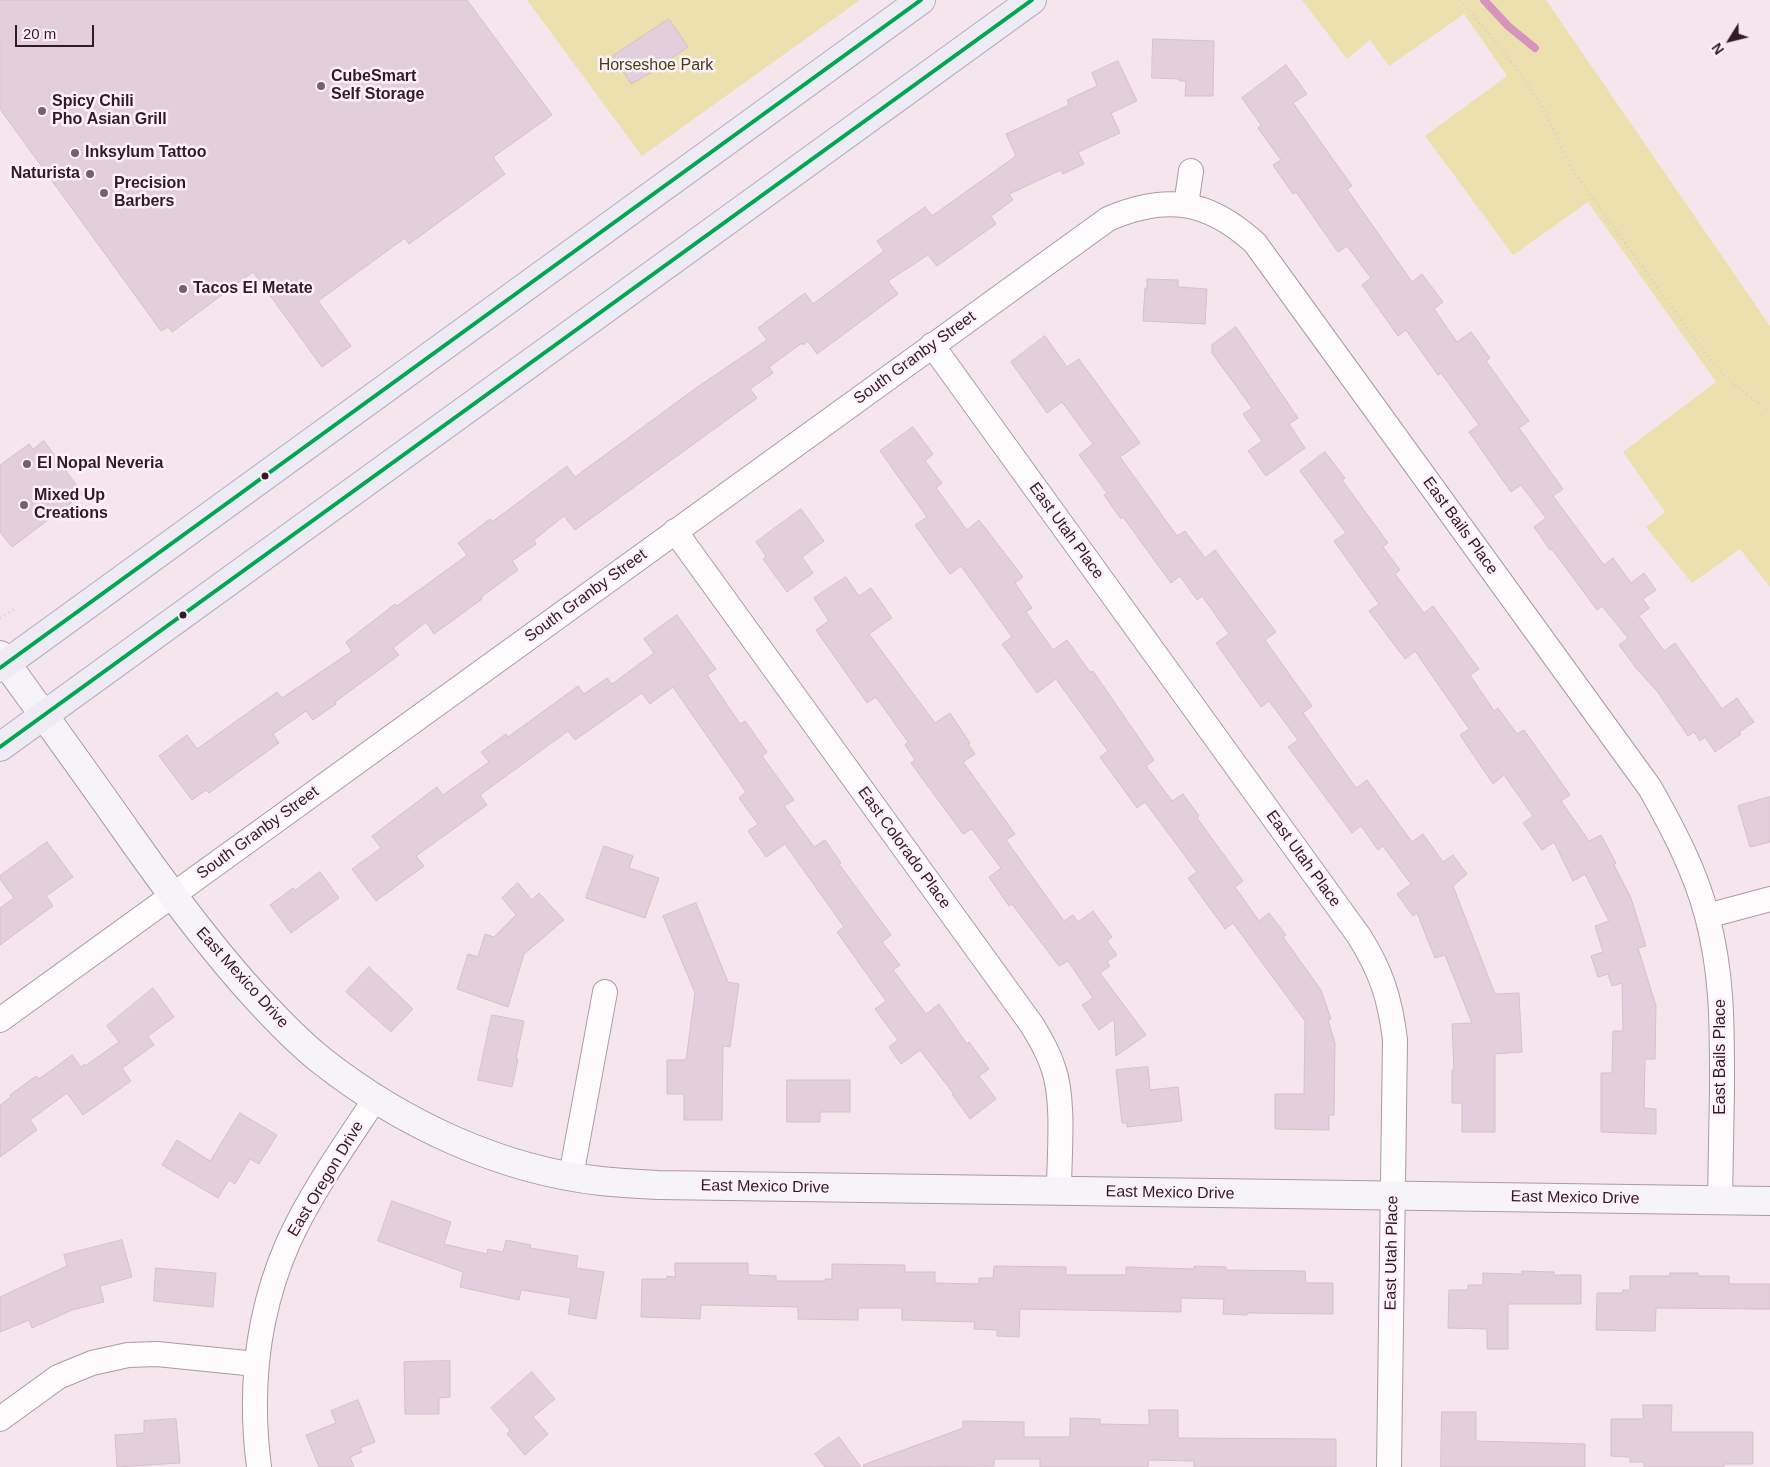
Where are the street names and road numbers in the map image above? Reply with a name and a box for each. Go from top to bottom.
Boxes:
street label: South Granby Street [850,307,980,409]
street label: East Bails Place [1418,474,1502,578]
street label: East Utah Place [1025,479,1107,583]
street label: South Granby Street [521,545,651,647]
street label: South Granby Street [193,782,323,884]
street label: East Colorado Place [853,783,955,913]
street label: East Utah Place [1262,807,1344,911]
street label: East Mexico Drive [192,924,292,1032]
street label: East Bails Place [1711,999,1731,1115]
street label: East Oregon Drive [284,1118,368,1240]
street label: East Mexico Drive [700,1176,830,1198]
street label: East Mexico Drive [1105,1182,1235,1204]
street label: East Mexico Drive [1510,1187,1640,1209]
street label: East Utah Place [1381,1195,1403,1311]

